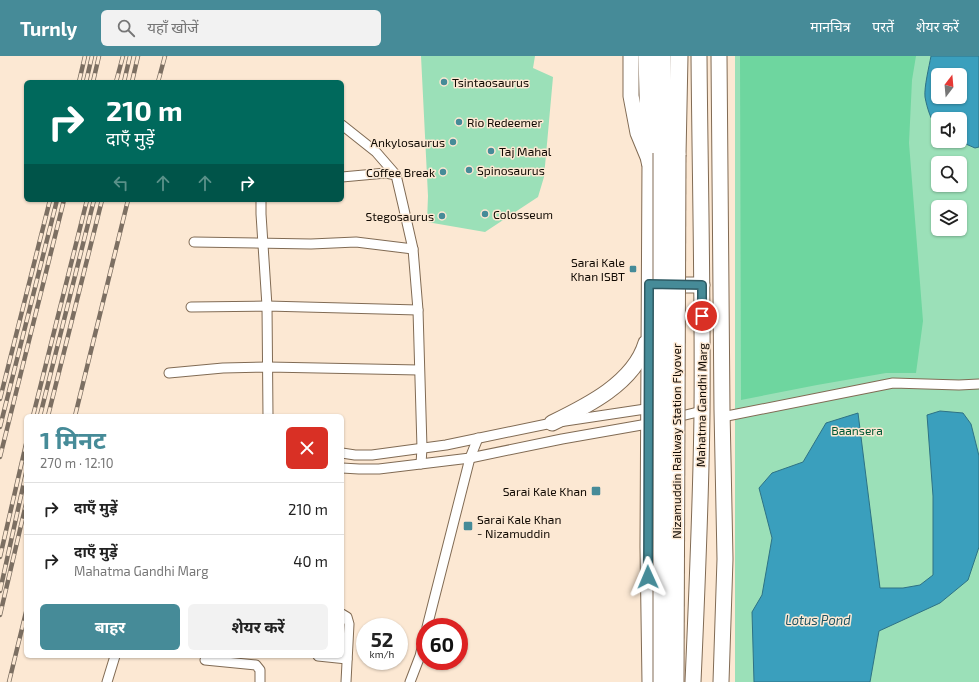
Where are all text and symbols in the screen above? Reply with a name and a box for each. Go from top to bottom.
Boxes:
search box [101,10,381,46]
text: Turnly [20,17,77,40]
icon: search [115,17,137,39]
text: यहाँ खोजें [147,18,198,36]
text: मानचित्र [810,18,850,35]
text: परतें [872,18,894,35]
text: शेयर करें [916,18,959,35]
north arrow [931,68,967,104]
map controls [931,68,967,236]
place label: Tsintaosaurus [452,75,529,89]
marker: Tsintaosaurus [439,77,449,87]
text: 210 m [106,93,183,127]
icon: right [40,96,92,148]
button: sound [931,112,967,148]
place label: Rio Redeemer [467,115,542,129]
marker: Rio Redeemer [454,117,464,127]
text: दाएँ मुड़ें [106,127,155,149]
place label: Ankylosaurus [370,135,445,149]
marker: Ankylosaurus [448,137,458,147]
place label: Taj Mahal [499,144,552,159]
marker: Taj Mahal [486,146,496,156]
button: search [931,156,967,192]
place label: Spinosaurus [477,163,545,177]
place label: Coffee Break [366,165,435,179]
marker: Spinosaurus [464,165,474,175]
marker: Coffee Break [438,167,448,177]
icon: left [110,172,132,194]
icon: ahead [152,172,174,194]
icon: ahead [194,172,216,194]
icon: right [236,172,258,194]
button: layers [931,200,967,236]
place label: Colosseum [493,207,553,221]
place label: Stegosaurus [366,209,434,223]
marker: Colosseum [480,209,490,219]
marker: Stegosaurus [437,211,447,221]
place label: Sarai Kale Khan ISBT [571,255,625,283]
marker: Sarai Kale Khan ISBT [628,264,638,274]
pin [685,299,719,333]
icon: arrive [691,305,713,327]
street label: Mahatma Gandhi Marg [693,342,709,467]
street label: Nizamuddin Railway Station Flyover [669,343,683,539]
park label: Baansera [831,423,883,437]
text: 1 मिनट [40,425,106,454]
button: close [286,427,328,469]
text: 270 m · 12:10 [40,455,114,471]
place label: Sarai Kale Khan [503,484,587,498]
marker: Sarai Kale Khan [590,485,602,497]
icon: right [40,498,62,520]
text: दाएँ मुड़ें [74,498,118,516]
text: 210 m [288,500,328,518]
place label: Sarai Kale Khan - Nizamuddin [477,512,561,540]
marker: Sarai Kale Khan - Nizamuddin [462,520,474,532]
text: दाएँ मुड़ें [74,542,118,560]
icon: right [40,550,62,572]
text: 40 m [293,552,328,570]
position arrow [627,556,669,598]
text: Mahatma Gandhi Marg [74,563,209,579]
button: बाहर [40,604,180,650]
button: शेयर करें [188,604,328,650]
water label: Lotus Pond [785,612,851,628]
speed limit sign: 60 [416,618,468,670]
text: 52 [371,627,393,651]
text: km/h [370,648,394,660]

